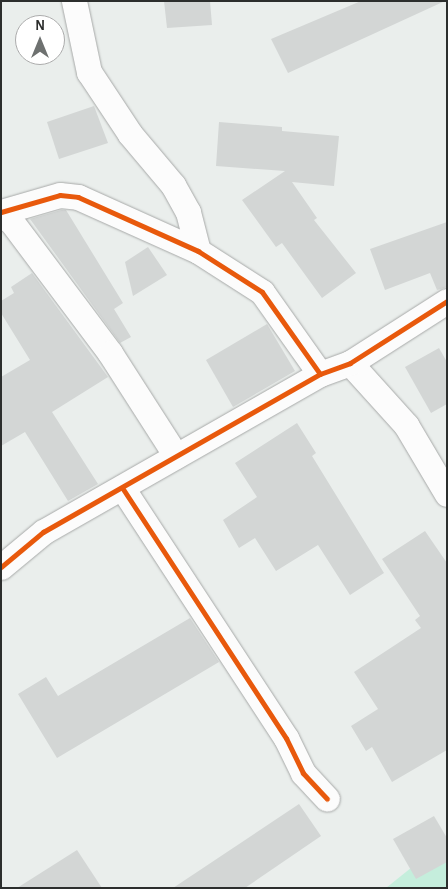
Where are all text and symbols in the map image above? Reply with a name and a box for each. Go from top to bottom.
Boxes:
north arrow [15,15,65,65]
text: N [35,19,45,33]

